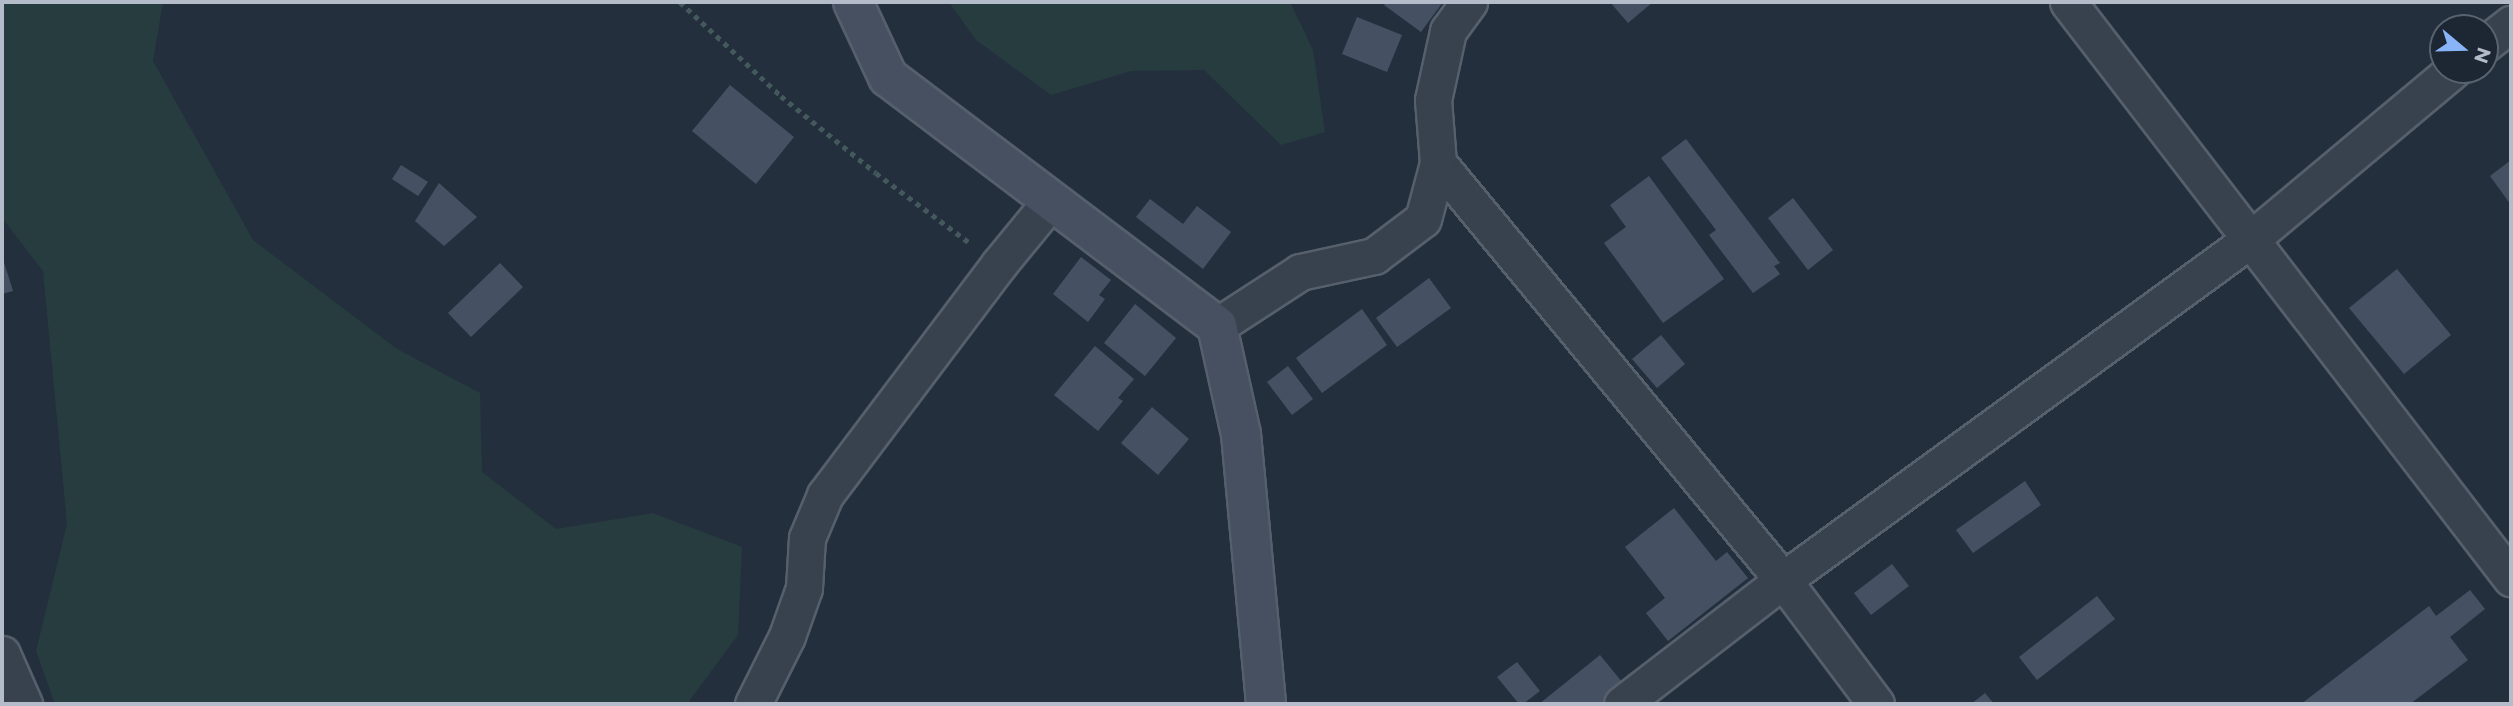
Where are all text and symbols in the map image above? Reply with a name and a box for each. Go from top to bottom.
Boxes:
north arrow [2429,14,2499,84]
text: N [2469,44,2496,66]

